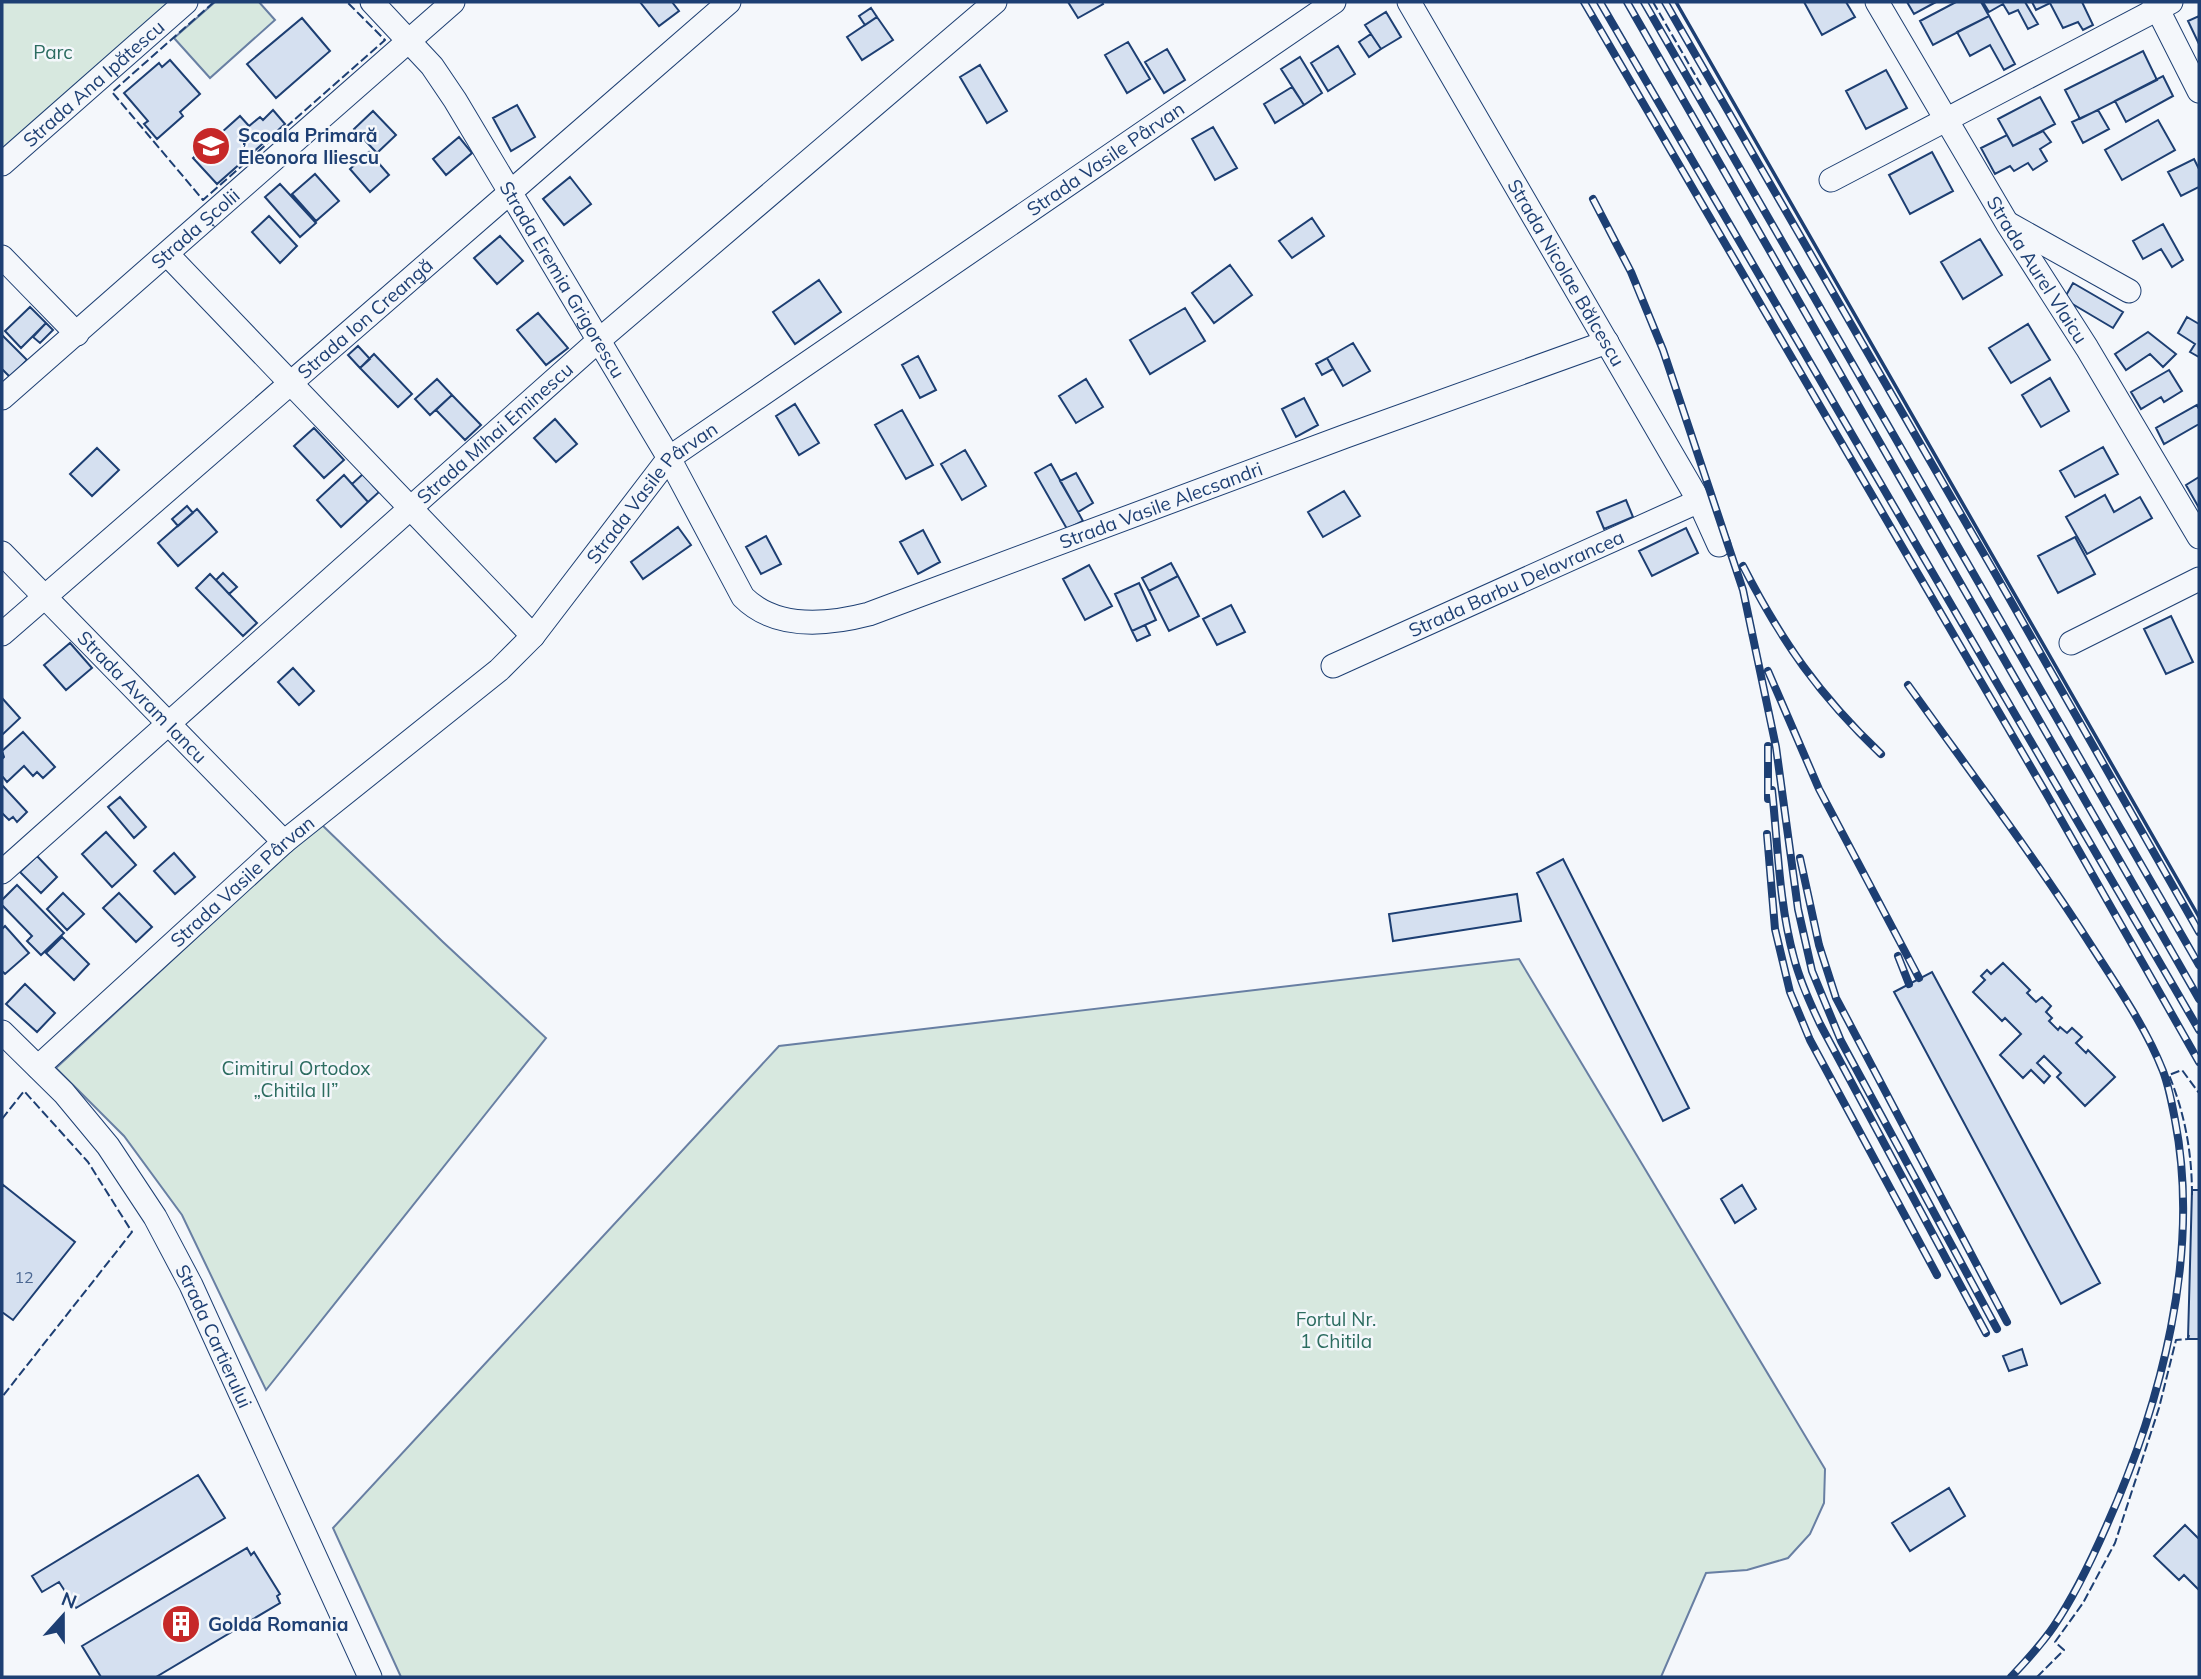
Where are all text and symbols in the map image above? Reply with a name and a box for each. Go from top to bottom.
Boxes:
street label: Strada Ana Ipătescu [18,15,169,152]
park label: Parc [33,40,73,64]
street label: Strada Vasile Pârvan [1022,96,1189,221]
place label: Școala Primară Eleonora Iliescu [238,123,379,169]
school or university icon: Școala Primară Eleonora Iliescu [190,125,232,167]
street label: Strada Nicolae Bălcescu [1502,175,1630,371]
street label: Strada Eremia Grigorescu [494,177,630,382]
street label: Strada Școlii [146,183,244,274]
street label: Strada Aurel Vlaicu [1982,192,2093,348]
street label: Strada Ion Creangă [292,253,438,384]
street label: Strada Mihai Eminescu [412,357,578,509]
street label: Strada Vasile Pârvan [581,416,722,568]
street label: Strada Vasile Alecsandri [1056,456,1266,554]
street label: Strada Barbu Delavrancea [1405,524,1628,642]
street label: Strada Avram Iancu [72,626,212,768]
street label: Strada Vasile Pârvan [165,811,319,952]
park label: Cimitirul Ortodox „Chitila II” [222,1056,370,1102]
street label: Strada Cartierului [170,1260,257,1412]
house number: 12 [14,1267,34,1287]
park label: Fortul Nr. 1 Chitila [1296,1307,1376,1353]
north arrow [28,1581,98,1651]
text: N [58,1586,80,1614]
building icon: Golda Romania [160,1603,202,1645]
place label: Golda Romania [208,1612,348,1636]

